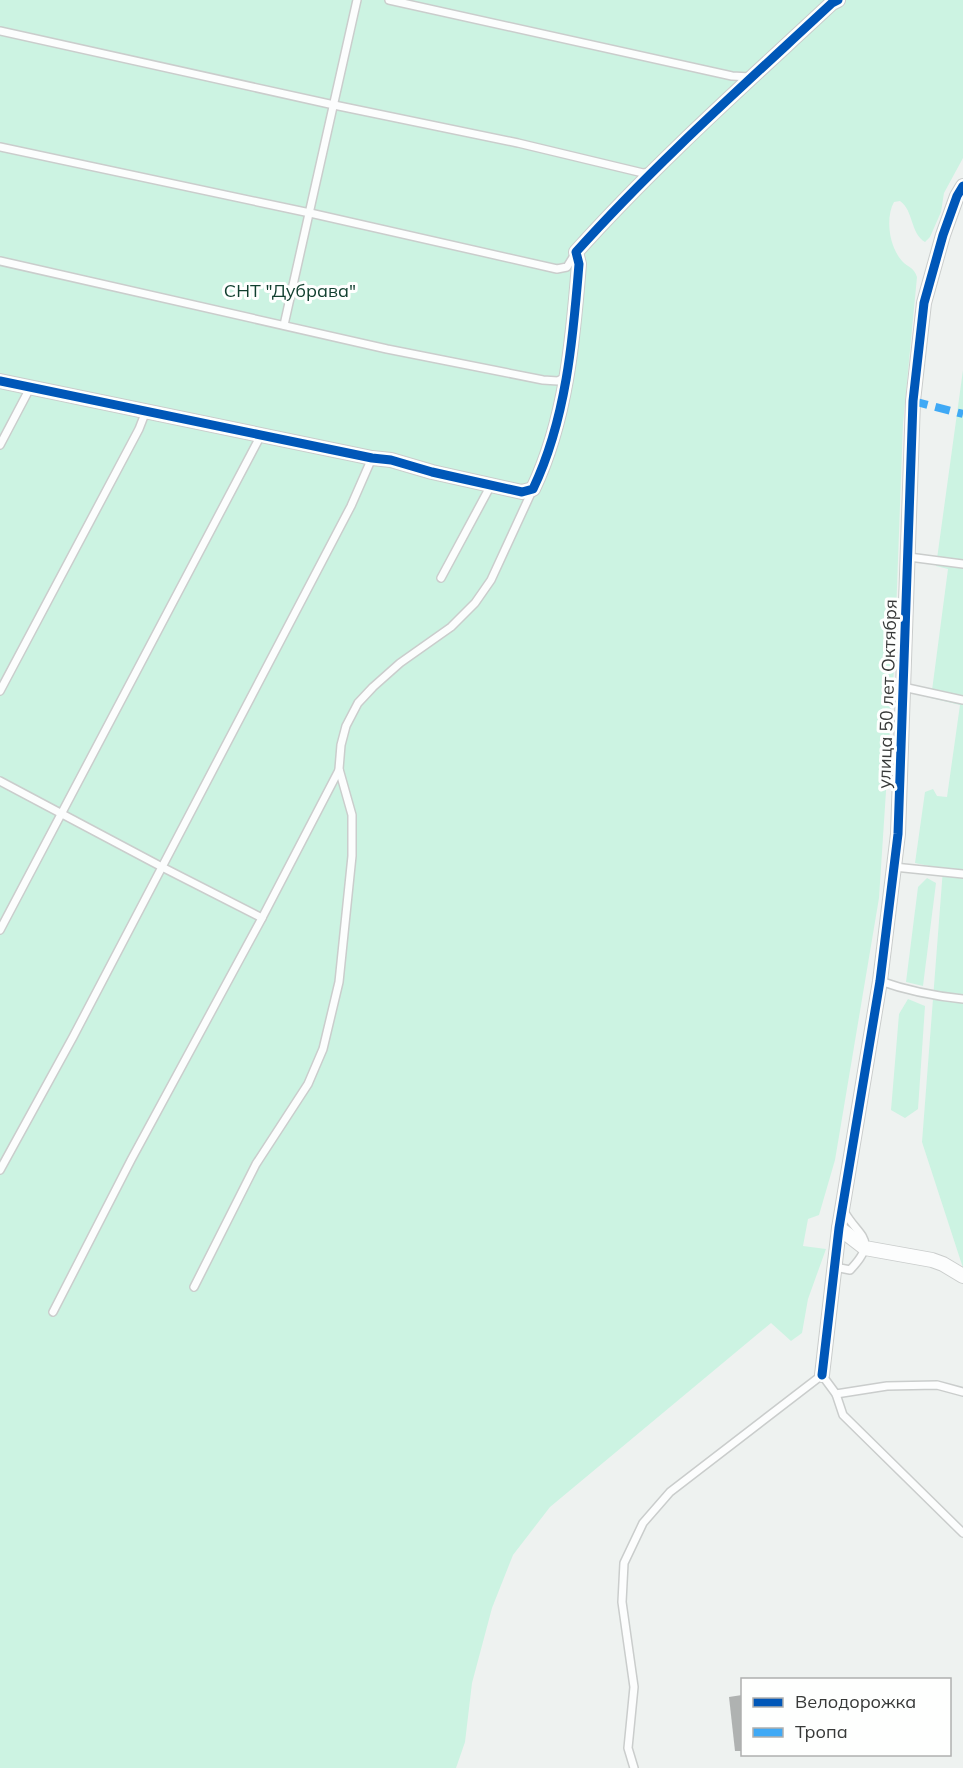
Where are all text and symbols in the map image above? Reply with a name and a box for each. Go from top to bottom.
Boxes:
park label: СНТ "Дубрава" [224,279,356,302]
street label: улица 50 лет Октября [872,599,902,789]
legend [741,1678,951,1756]
text: Велодорожка [795,1690,916,1713]
text: Тропа [795,1720,848,1743]

